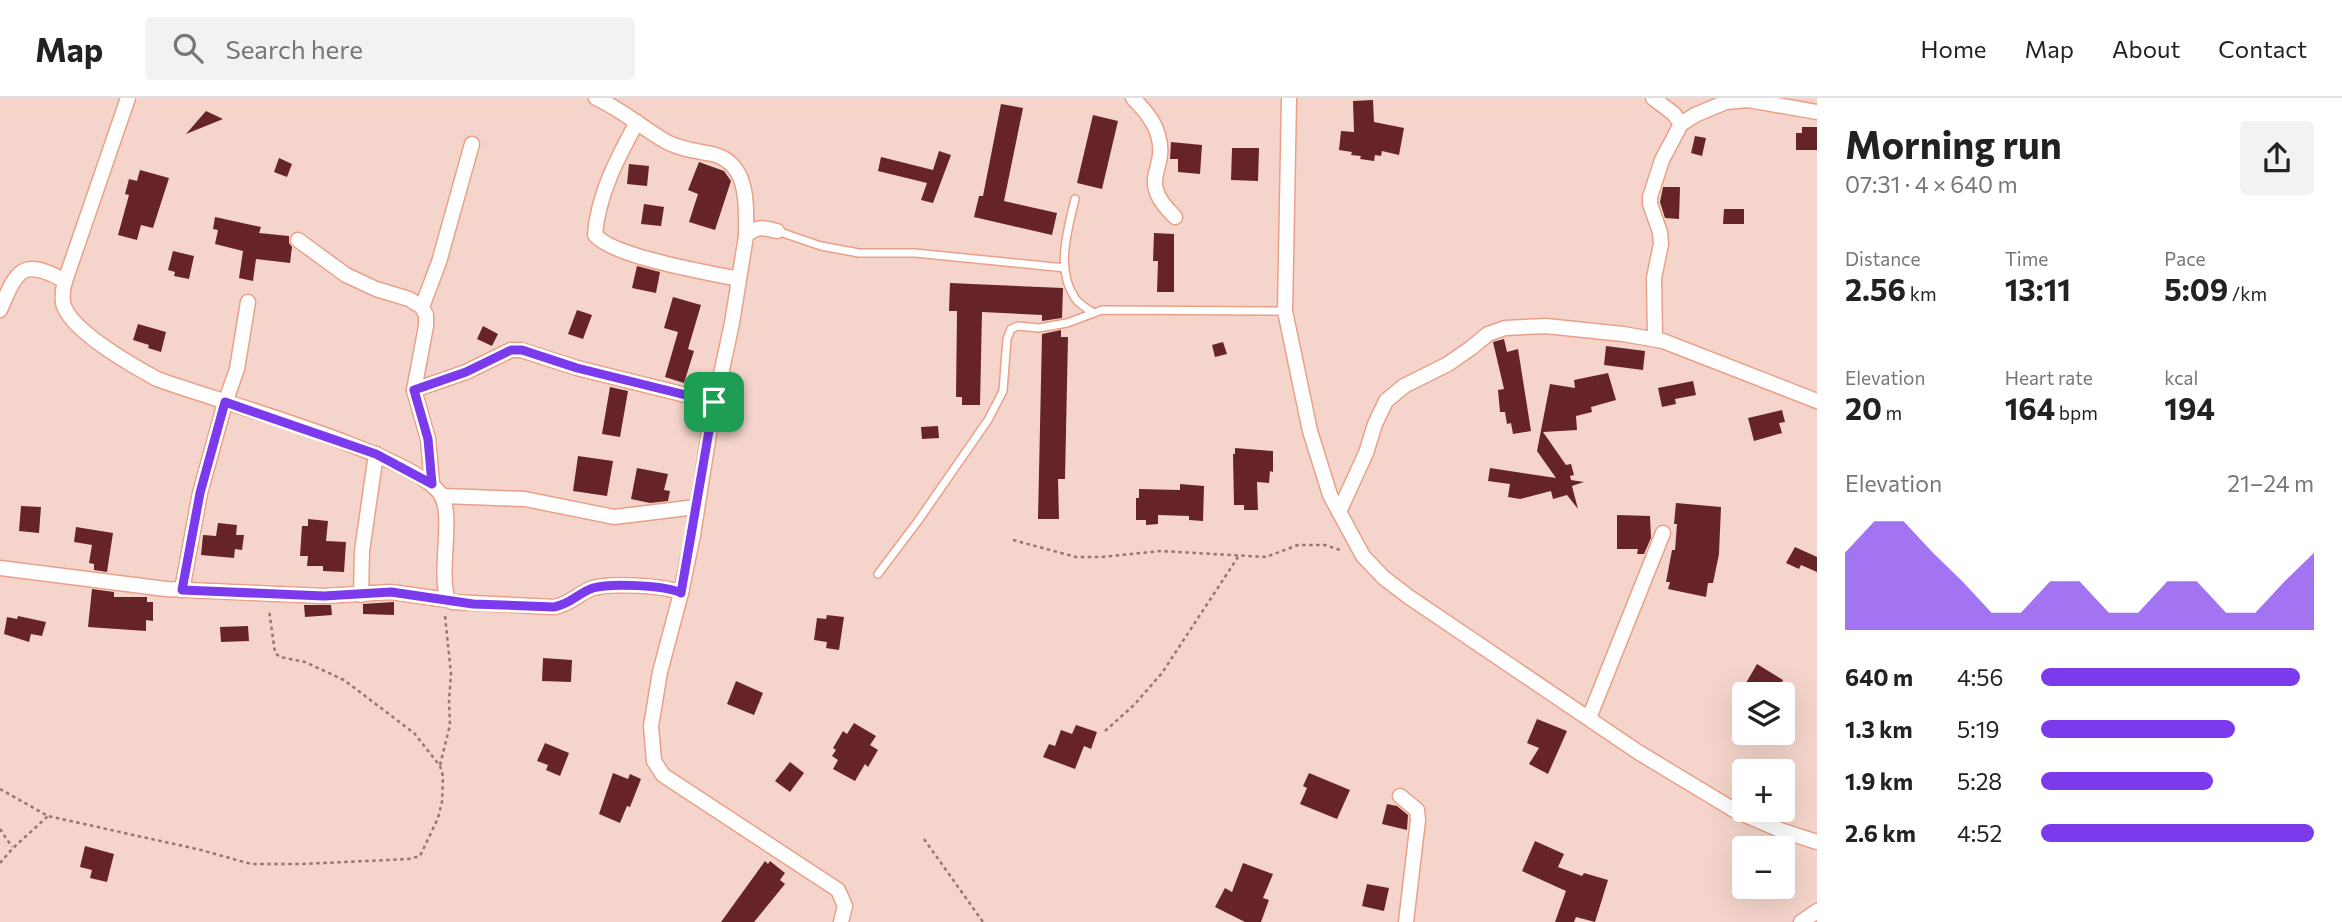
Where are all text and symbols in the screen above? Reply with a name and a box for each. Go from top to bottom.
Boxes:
search box [145,17,635,80]
text: Map [35,28,103,69]
icon: search [169,29,207,67]
text: Search here [225,33,363,64]
text: Home [1921,34,1987,63]
text: Map [2025,34,2074,63]
text: About [2112,34,2180,63]
text: Contact [2218,34,2307,63]
text: Morning run [1845,120,2062,167]
button: share [2240,121,2314,195]
text: 07:31 · 4 × 640 m [1845,170,2018,198]
text: Distance [1845,247,1921,270]
text: Time [2005,247,2048,270]
text: Pace [2164,247,2206,270]
text: 2.56 [1845,270,1906,307]
text: 13:11 [2005,270,2071,307]
text: 5:09 [2164,270,2228,307]
text: km [1906,282,1937,305]
text: /km [2228,282,2267,305]
text: Elevation [1845,366,1925,389]
text: Heart rate [2005,366,2093,389]
text: kcal [2164,366,2198,389]
pin [684,372,744,432]
icon: arrive [695,383,733,421]
text: 20 [1845,389,1882,426]
text: 164 [2005,389,2055,426]
text: 194 [2164,389,2215,426]
text: m [1882,401,1902,424]
text: bpm [2055,401,2098,424]
text: Elevation [1845,469,1942,497]
text: 21–24 m [2227,469,2314,497]
text: 640 m [1845,663,1913,691]
text: 4:56 [1957,663,2003,691]
map controls [1732,682,1795,899]
button: layers [1732,682,1795,745]
text: 1.3 km [1845,715,1913,743]
text: 5:19 [1957,715,1999,743]
button: + [1732,759,1795,822]
text: 1.9 km [1845,767,1913,795]
text: 5:28 [1957,767,2002,795]
text: 2.6 km [1845,819,1916,847]
text: 4:52 [1957,819,2002,847]
button: − [1732,836,1795,899]

